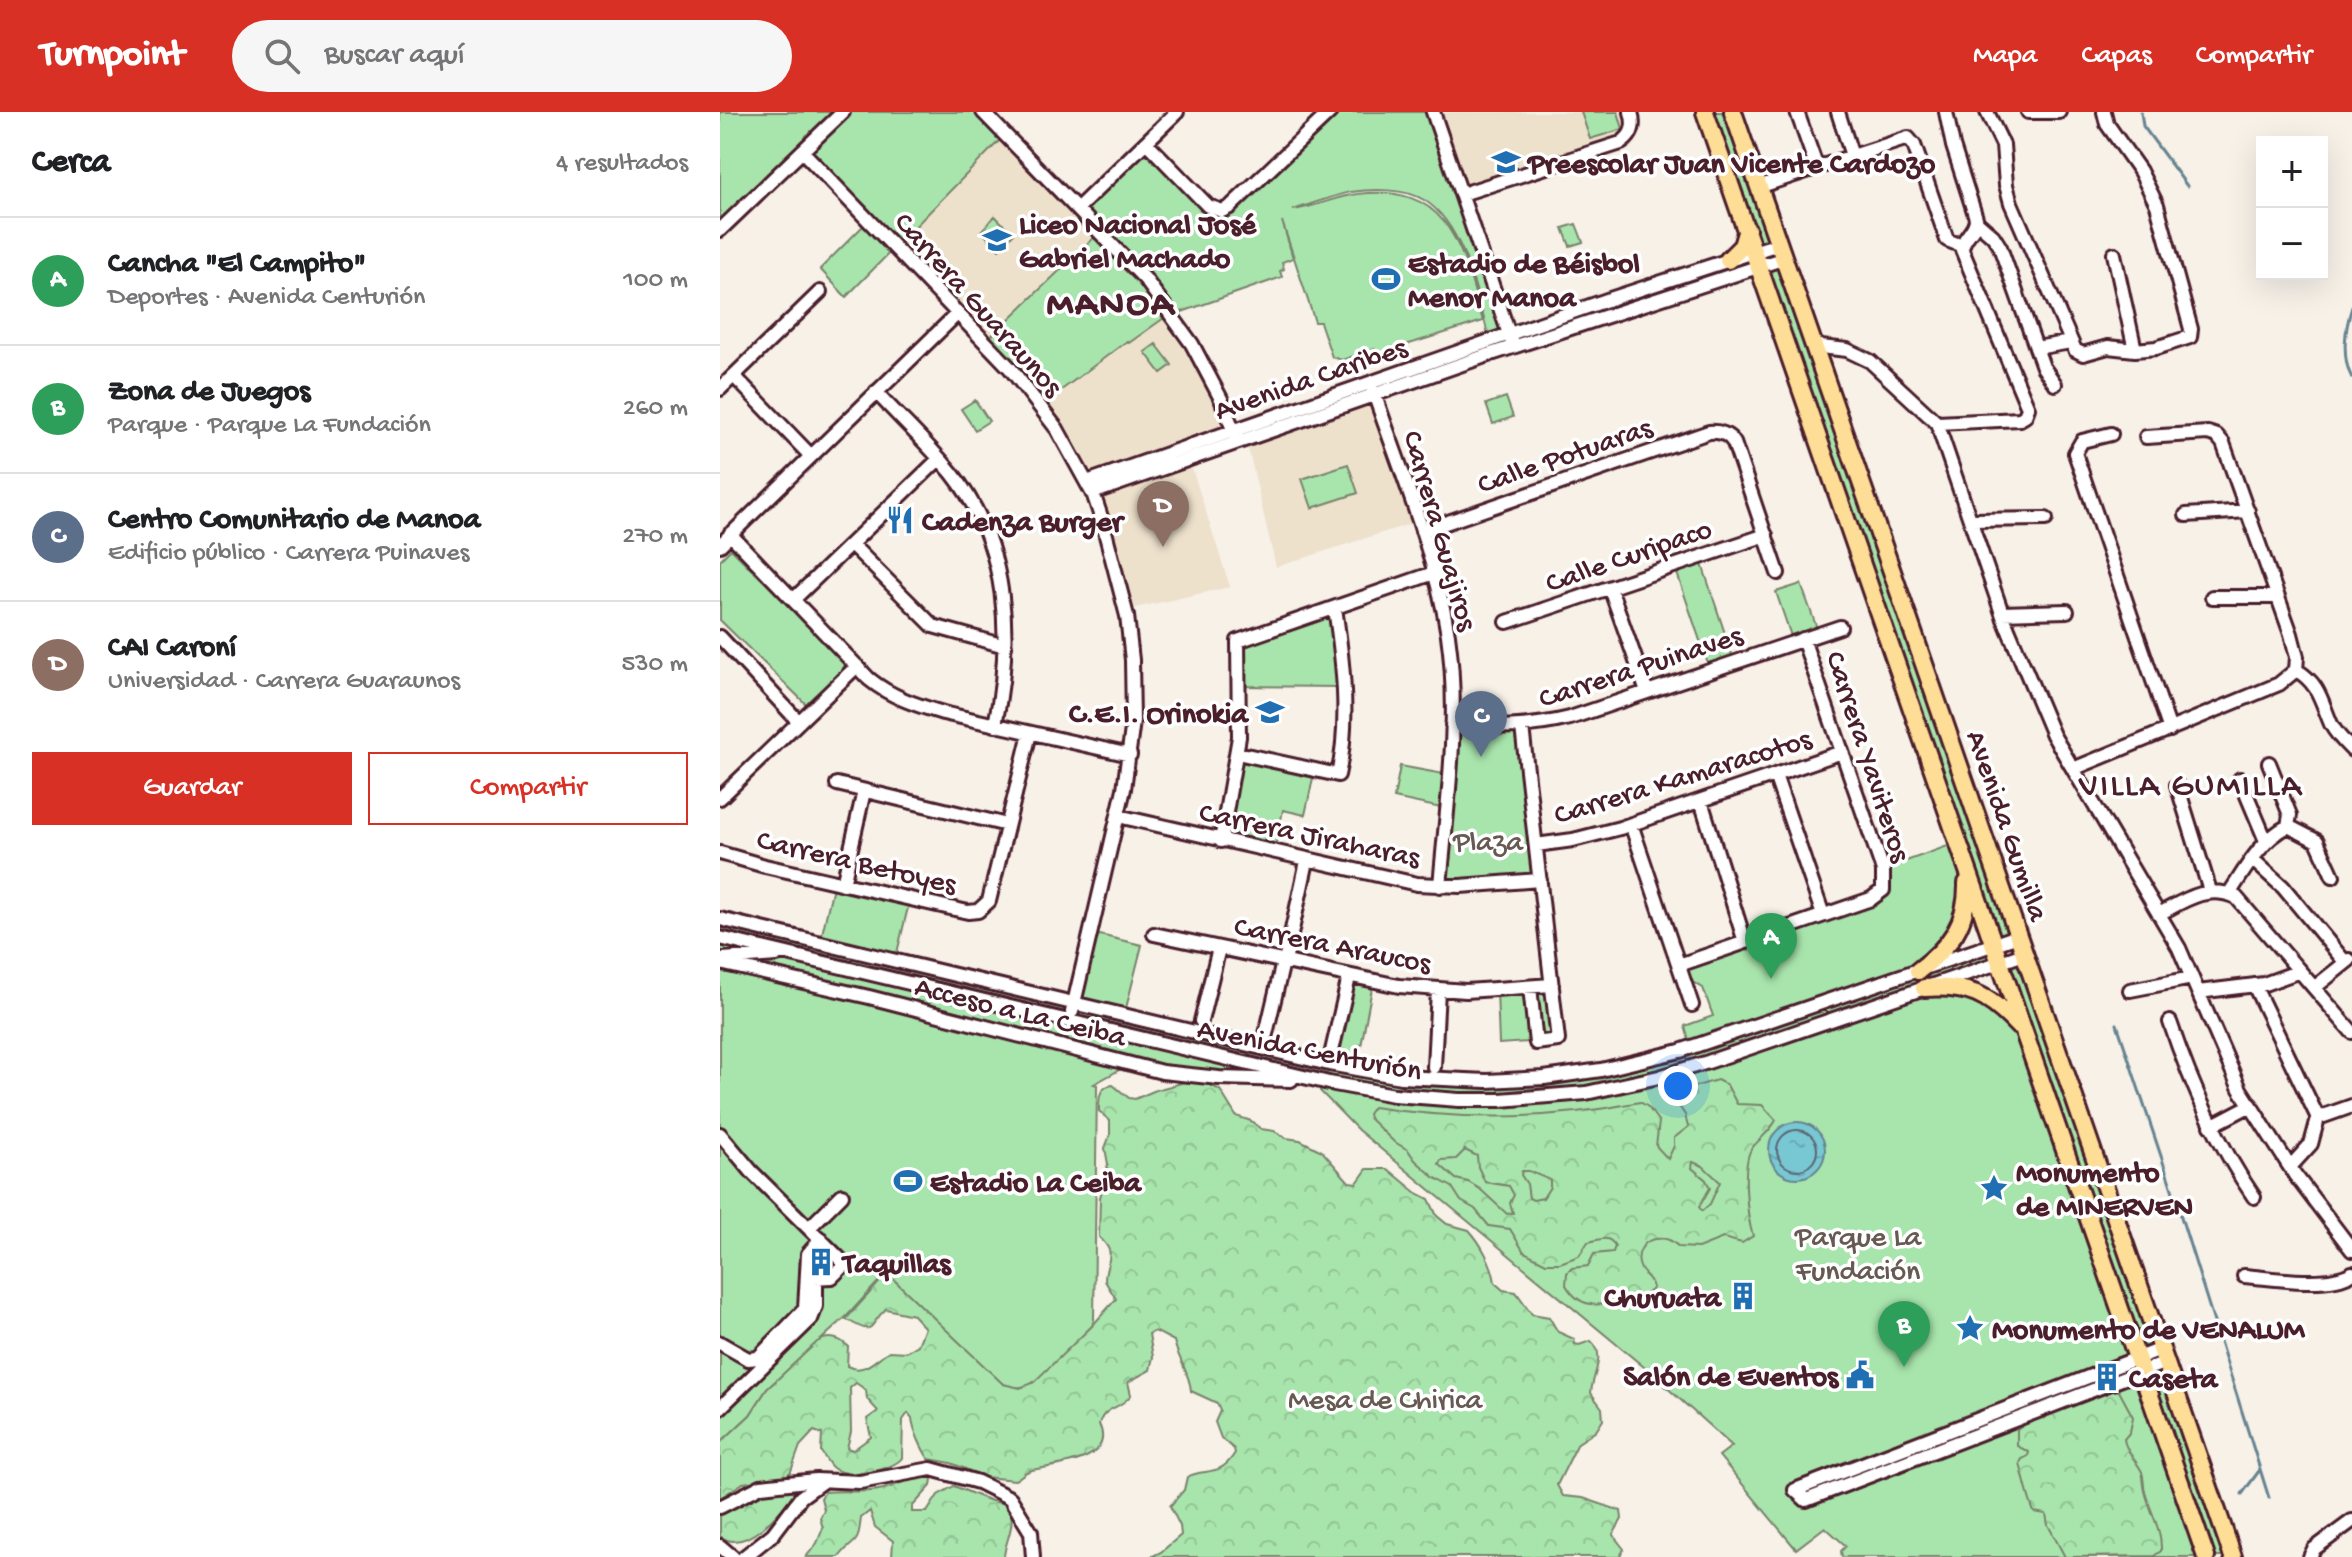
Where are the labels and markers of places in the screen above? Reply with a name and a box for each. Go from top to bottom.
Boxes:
school or university icon: Preescolar Juan Vicente Cardozo [1491,147,1521,177]
place label: Preescolar Juan Vicente Cardozo [1526,149,1936,184]
place label: Liceo Nacional José Gabriel Machado [1019,210,1257,279]
school or university icon: Liceo Nacional José Gabriel Machado [982,225,1012,255]
place label: Estadio de Béisbol Menor Manoa [1408,249,1640,318]
sports icon: Estadio de Béisbol Menor Manoa [1371,264,1401,294]
pin: D [1137,481,1189,547]
restaurant icon: Cadenza Burger [885,505,915,535]
place label: Cadenza Burger [922,507,1126,542]
pin: C [1455,691,1507,757]
school or university icon: C.E.I. Orinokia [1255,697,1285,727]
place label: C.E.I. Orinokia [1069,699,1249,734]
pin: A [1745,913,1797,979]
place label: Monumento de MINERVEN [2016,1158,2193,1227]
sports icon: Estadio La Ceiba [893,1166,923,1196]
place label: Estadio La Ceiba [930,1168,1142,1203]
place icon: Monumento de MINERVEN [1979,1173,2009,1203]
building icon: Taquillas [806,1247,836,1277]
place label: Taquillas [841,1249,953,1284]
building icon: Churuata [1728,1281,1758,1311]
place label: Churuata [1604,1283,1722,1318]
pin: B [1878,1301,1930,1367]
place icon: Monumento de VENALUM [1955,1313,1985,1343]
place label: Monumento de VENALUM [1992,1315,2306,1350]
public building icon: Salón de Eventos [1845,1360,1875,1390]
place label: Salón de Eventos [1623,1362,1840,1397]
building icon: Caseta [2092,1362,2122,1392]
place label: Caseta [2129,1364,2219,1399]

